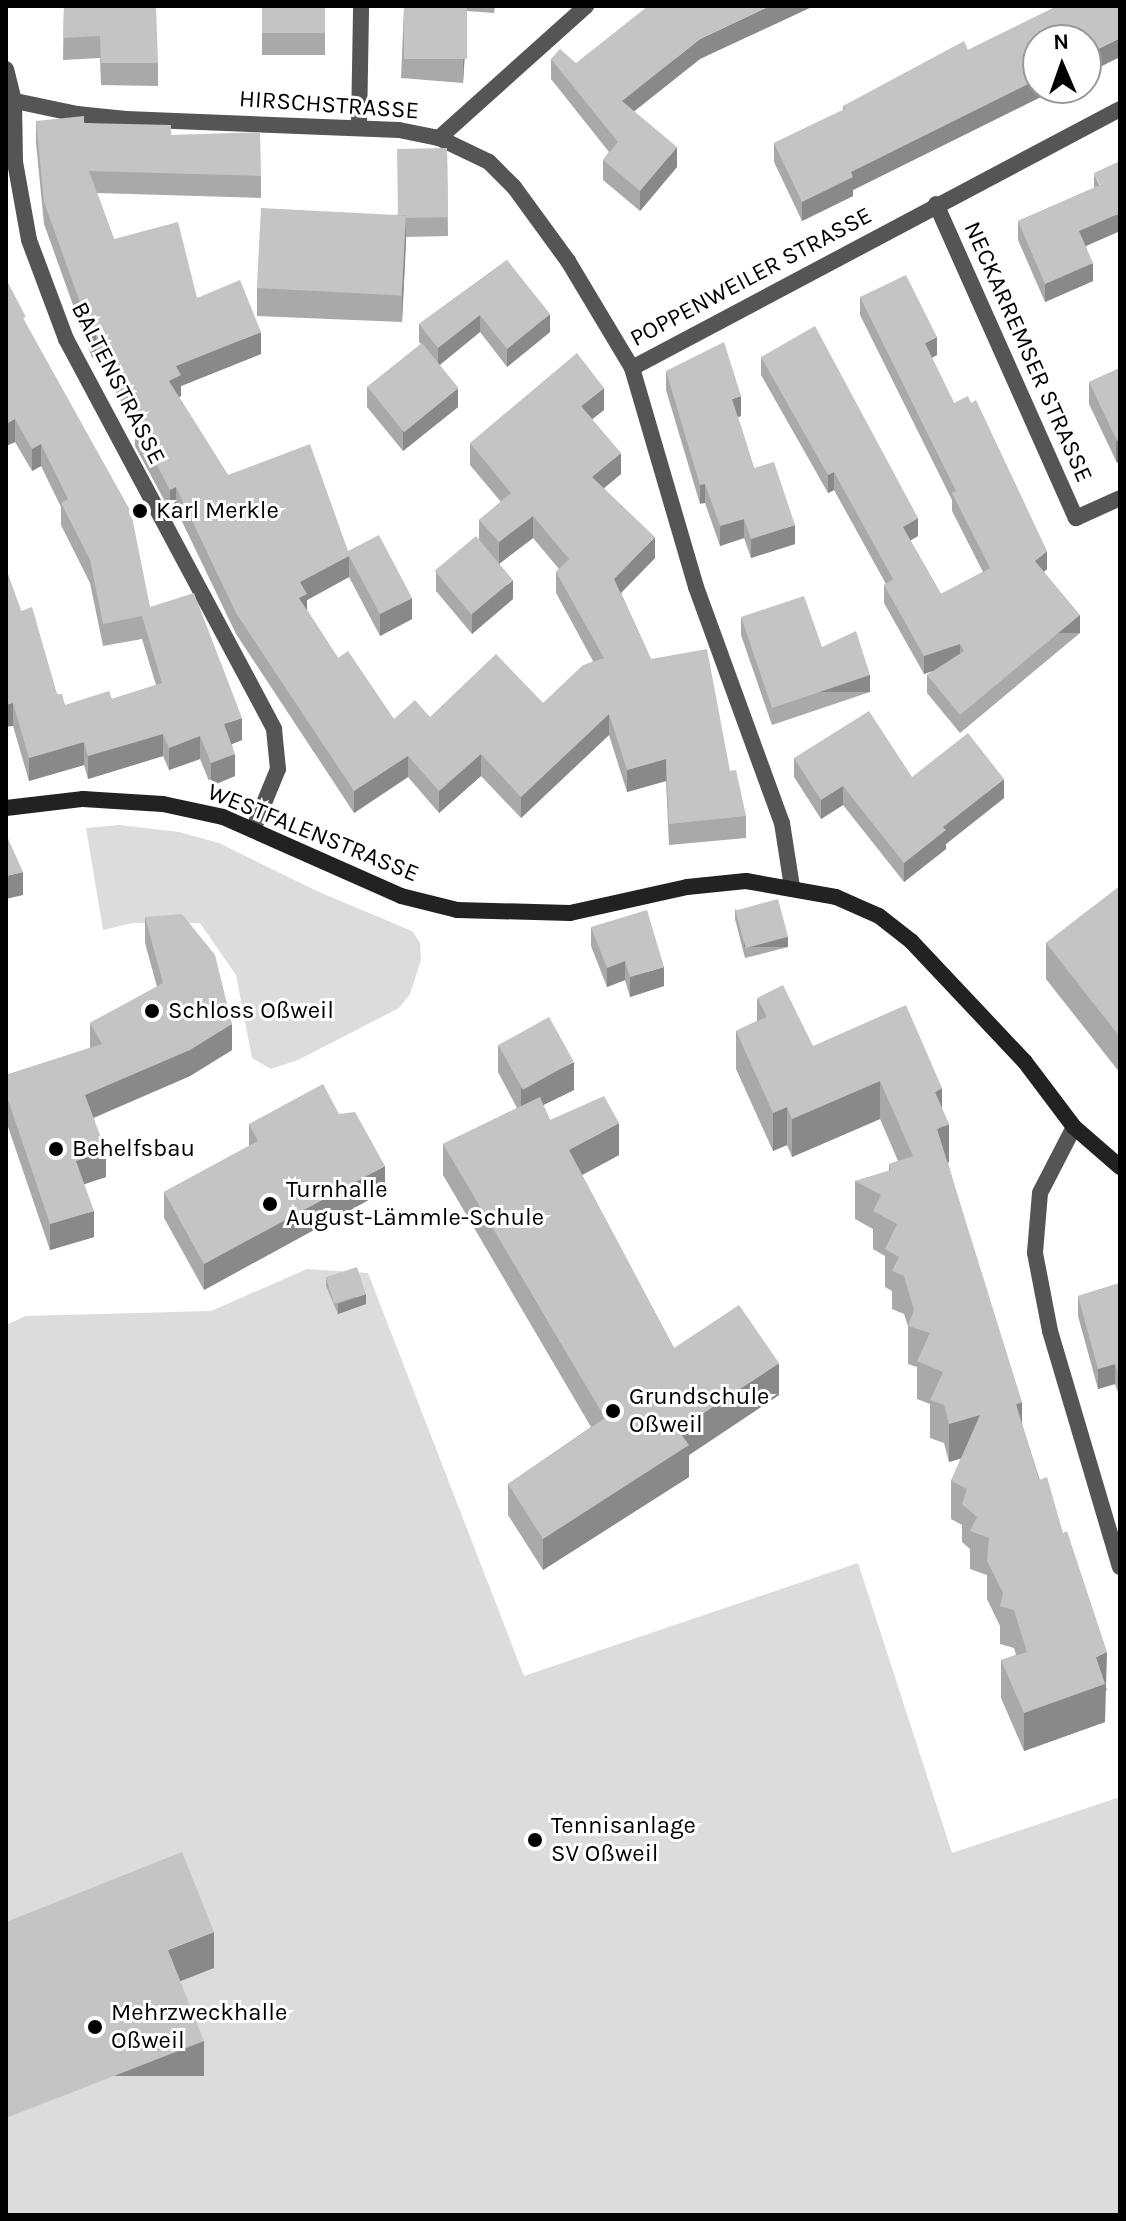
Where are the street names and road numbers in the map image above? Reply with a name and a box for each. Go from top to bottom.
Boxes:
street label: HIRSCHSTRASSE [238,84,420,126]
street label: POPPENWEILER STRASSE [625,201,877,353]
street label: NECKARREMSER STRASSE [957,217,1099,487]
street label: BALTENSTRASSE [65,297,171,469]
street label: WESTFALENSTRASSE [203,777,423,889]

